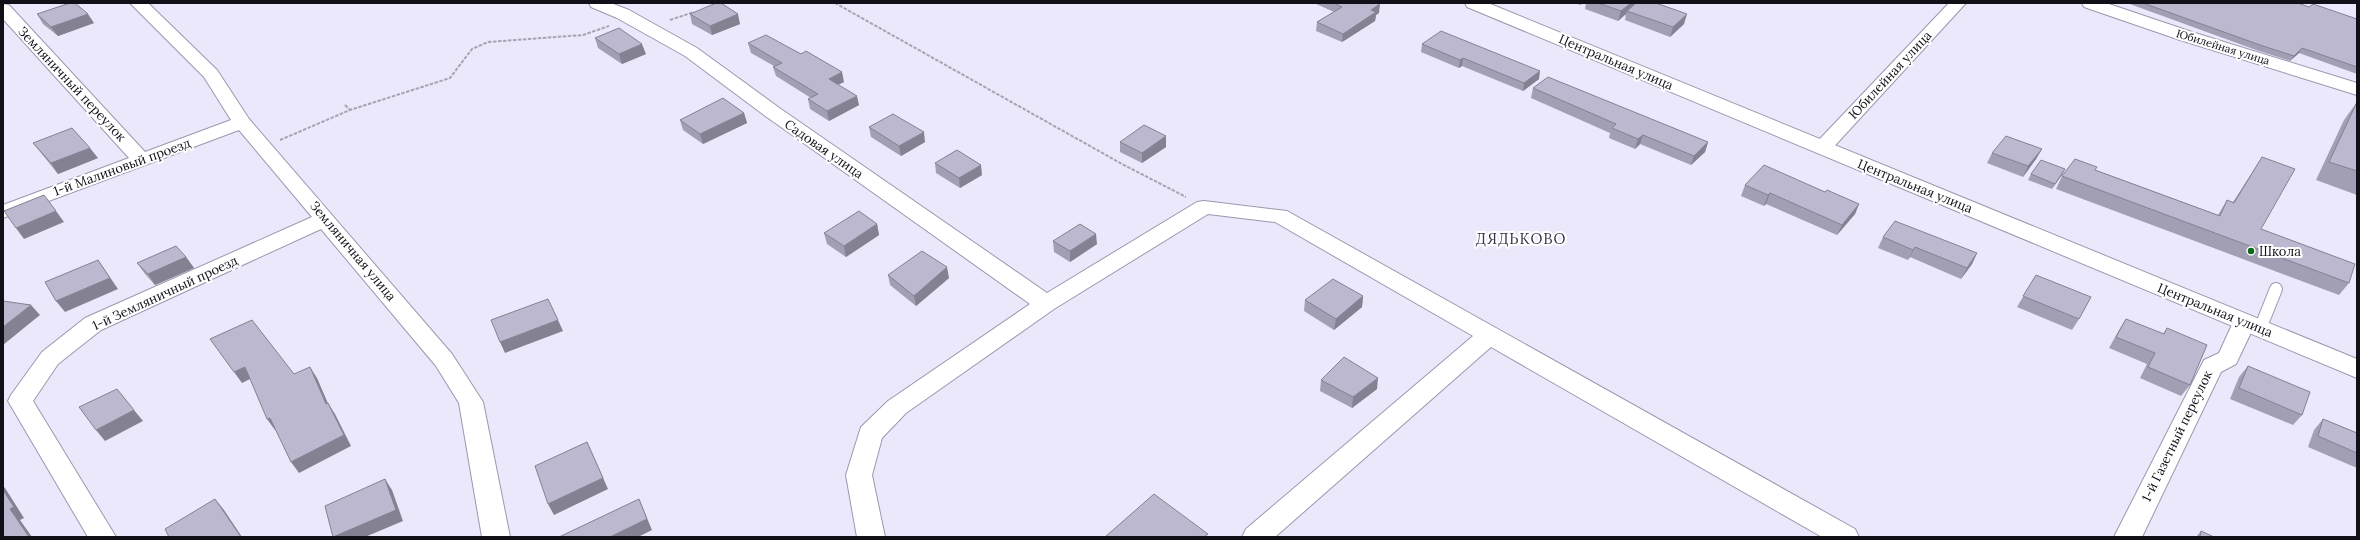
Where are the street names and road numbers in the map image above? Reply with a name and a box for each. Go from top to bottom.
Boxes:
street label: Земляничный переулок [14,23,130,145]
street label: Юбилейная улица [2175,26,2272,68]
street label: Юбилейная улица [1845,27,1936,123]
street label: Центральная улица [1556,30,1676,94]
street label: Садовая улица [781,116,867,183]
street label: 1-й Малиновый проезд [51,134,193,200]
street label: Центральная улица [1855,155,1975,217]
street label: Земляничная улица [306,197,400,305]
street label: 1-й Земляничный проезд [89,252,241,334]
street label: Центральная улица [2155,279,2275,341]
street label: 1-й Газетный переулок [2138,368,2216,504]

